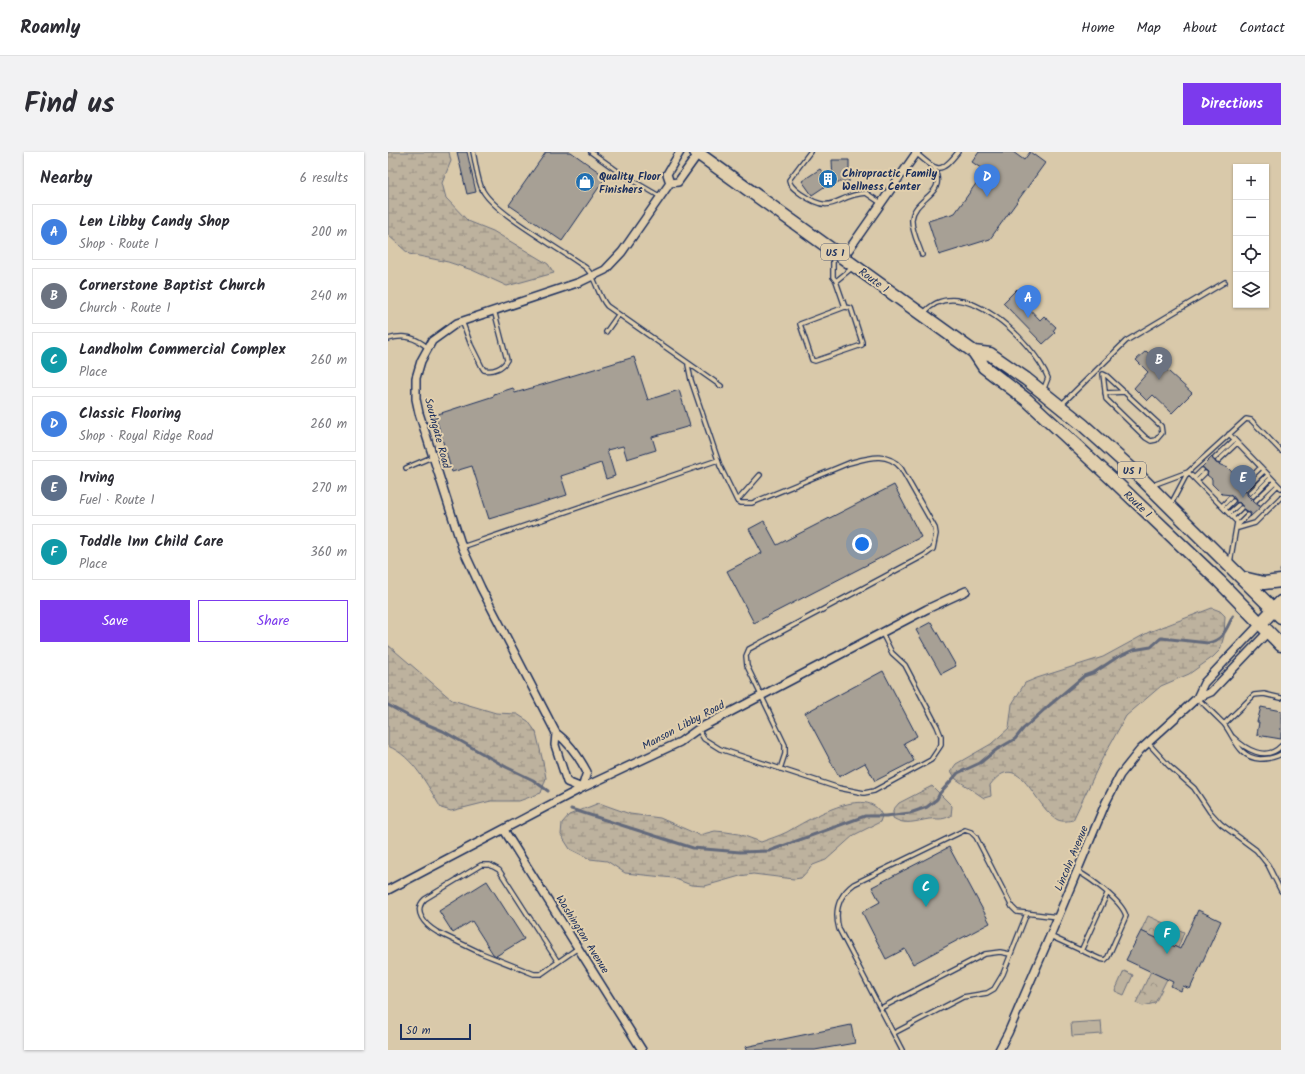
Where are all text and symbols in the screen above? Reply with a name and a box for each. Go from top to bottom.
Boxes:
text: Roamly [20,13,80,43]
text: Home [1081,17,1115,39]
text: Map [1137,17,1161,39]
text: About [1183,17,1217,39]
text: Contact [1239,17,1285,39]
text: Find us [24,82,115,127]
button: Directions [1183,83,1281,125]
pin: D [974,164,1000,197]
map controls [1233,164,1269,308]
button: + [1233,164,1269,200]
text: Nearby [40,165,92,192]
place label: Chiropractic Family Wellness Center [842,165,938,196]
text: 6 results [300,168,348,189]
place label: Quality Floor Finishers [599,168,662,199]
building icon: Chiropractic Family Wellness Center [817,168,839,190]
shop icon: Quality Floor Finishers [574,171,596,193]
button: − [1233,200,1269,236]
text: Len Libby Candy Shop [79,210,230,234]
text: A [50,222,58,243]
text: 200 m [311,222,347,243]
text: Shop · Route 1 [79,234,158,255]
button: locate [1233,236,1269,272]
road number: US 1 [821,244,849,260]
street label: Route 1 [854,264,892,298]
button: layers [1233,272,1269,308]
text: Cornerstone Baptist Church [79,274,265,298]
pin: A [1015,285,1041,318]
text: B [50,286,58,307]
text: 240 m [310,286,347,307]
text: Church · Route 1 [79,298,170,319]
text: Landholm Commercial Complex [79,338,286,362]
pin: B [1146,347,1172,380]
text: C [50,350,58,371]
text: 260 m [310,350,347,371]
text: Place [79,362,107,383]
street label: Southgate Road [419,396,455,471]
text: Classic Flooring [79,402,182,426]
text: D [50,414,58,435]
text: 260 m [310,414,347,435]
text: Shop · Royal Ridge Road [79,426,213,447]
road number: US 1 [1118,462,1146,478]
pin: E [1230,465,1256,498]
text: Irving [79,466,115,490]
text: E [50,478,58,499]
text: 270 m [311,478,347,499]
street label: Route 1 [1119,487,1156,523]
text: Fuel · Route 1 [79,490,155,511]
text: Toddle Inn Child Care [79,530,223,554]
your location [852,534,872,554]
text: F [50,542,58,563]
text: 360 m [310,542,347,563]
text: Place [79,554,107,575]
button: Save [40,600,190,642]
button: Share [198,600,348,642]
street label: Manson Libby Road [639,696,729,755]
street label: Lincoln Avenue [1050,823,1094,894]
pin: C [913,874,939,907]
street label: Washington Avenue [551,892,614,977]
pin: F [1154,921,1180,954]
scale bar [400,1022,471,1041]
text: 50 m [406,1022,431,1040]

